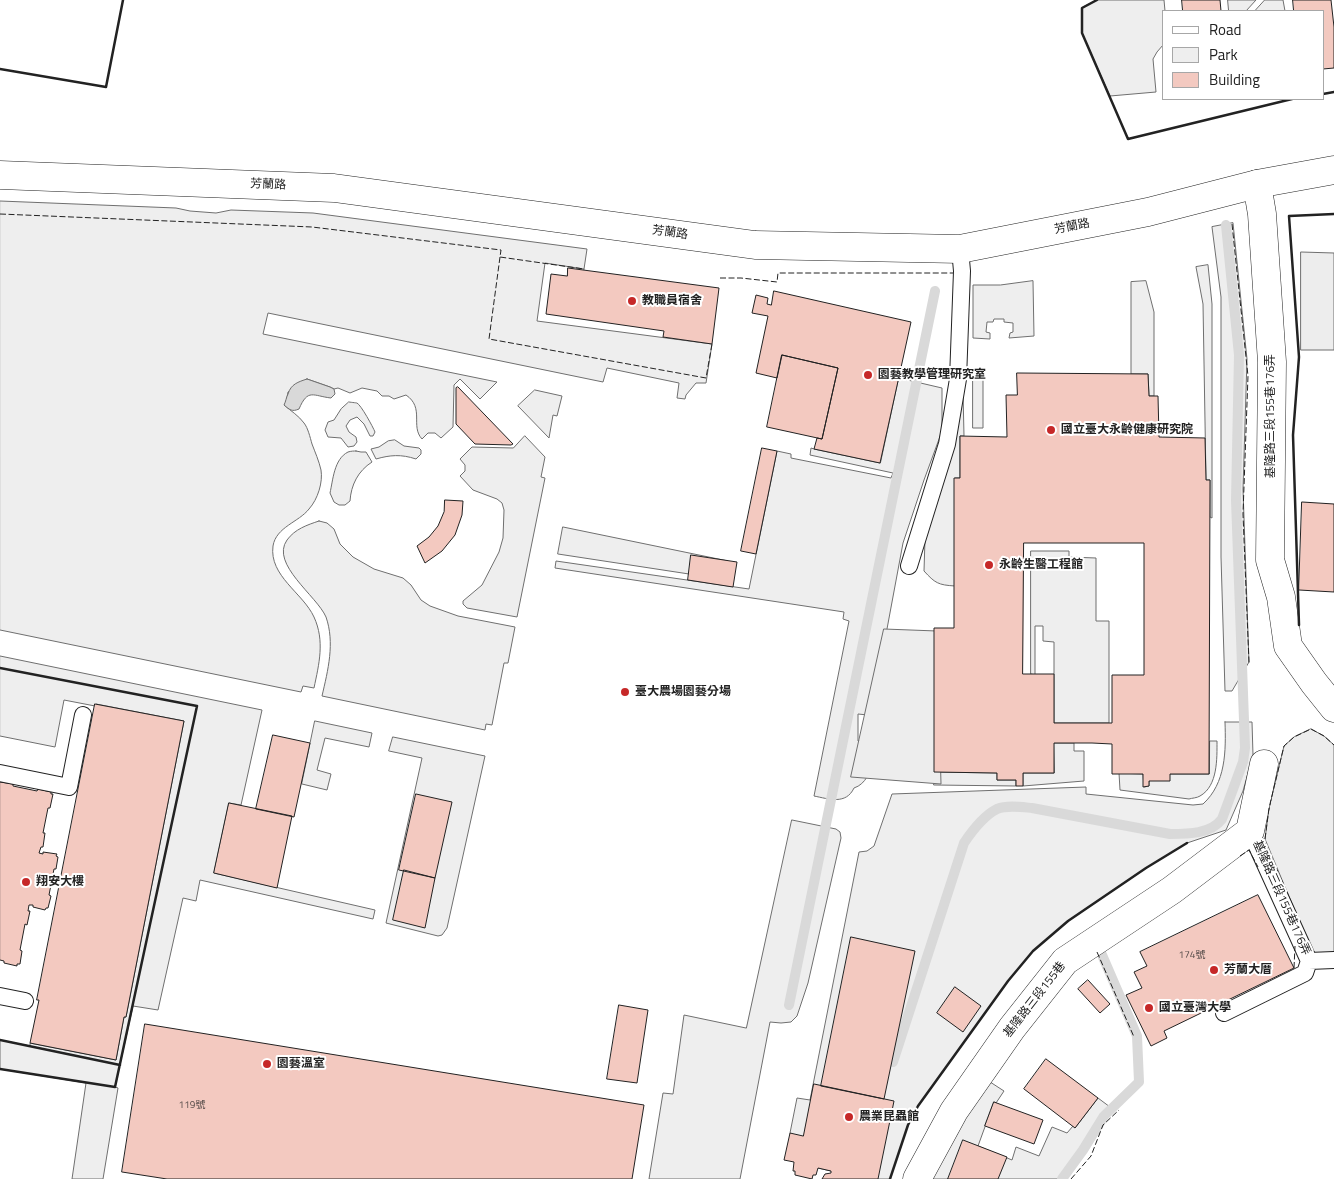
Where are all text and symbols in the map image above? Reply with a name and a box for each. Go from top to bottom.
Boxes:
legend [1162,10,1324,100]
text: Road [1209,18,1241,41]
text: Park [1209,43,1238,66]
text: Building [1209,68,1260,91]
street label: 芳蘭路 [250,177,286,193]
street label: 芳蘭路 [1053,216,1091,238]
street label: 芳蘭路 [651,223,689,243]
place label: 教職員宿舍 [642,294,702,308]
marker: 教職員宿舍 [626,295,638,307]
street label: 基隆路三段155巷176弄 [1264,354,1278,478]
place label: 園藝教學管理研究室 [878,368,986,382]
marker: 園藝教學管理研究室 [862,369,874,381]
place label: 國立臺大永齡健康研究院 [1061,423,1193,437]
marker: 國立臺大永齡健康研究院 [1045,424,1057,436]
place label: 永齡生醫工程館 [999,558,1083,572]
marker: 永齡生醫工程館 [983,559,995,571]
place label: 臺大農場園藝分場 [635,685,731,699]
marker: 臺大農場園藝分場 [619,686,631,698]
street label: 基隆路三段155巷176弄 [1249,838,1313,958]
place label: 翔安大樓 [36,875,84,889]
marker: 翔安大樓 [20,876,32,888]
house number: 174號 [1179,950,1205,962]
street label: 基隆路三段155巷 [1001,959,1069,1041]
place label: 芳蘭大厝 [1224,963,1272,977]
marker: 芳蘭大厝 [1208,964,1220,976]
place label: 國立臺灣大學 [1159,1001,1231,1015]
marker: 國立臺灣大學 [1143,1002,1155,1014]
place label: 園藝溫室 [277,1057,325,1071]
marker: 園藝溫室 [261,1058,273,1070]
house number: 119號 [179,1100,205,1112]
place label: 農業昆蟲館 [859,1110,919,1124]
marker: 農業昆蟲館 [843,1111,855,1123]

